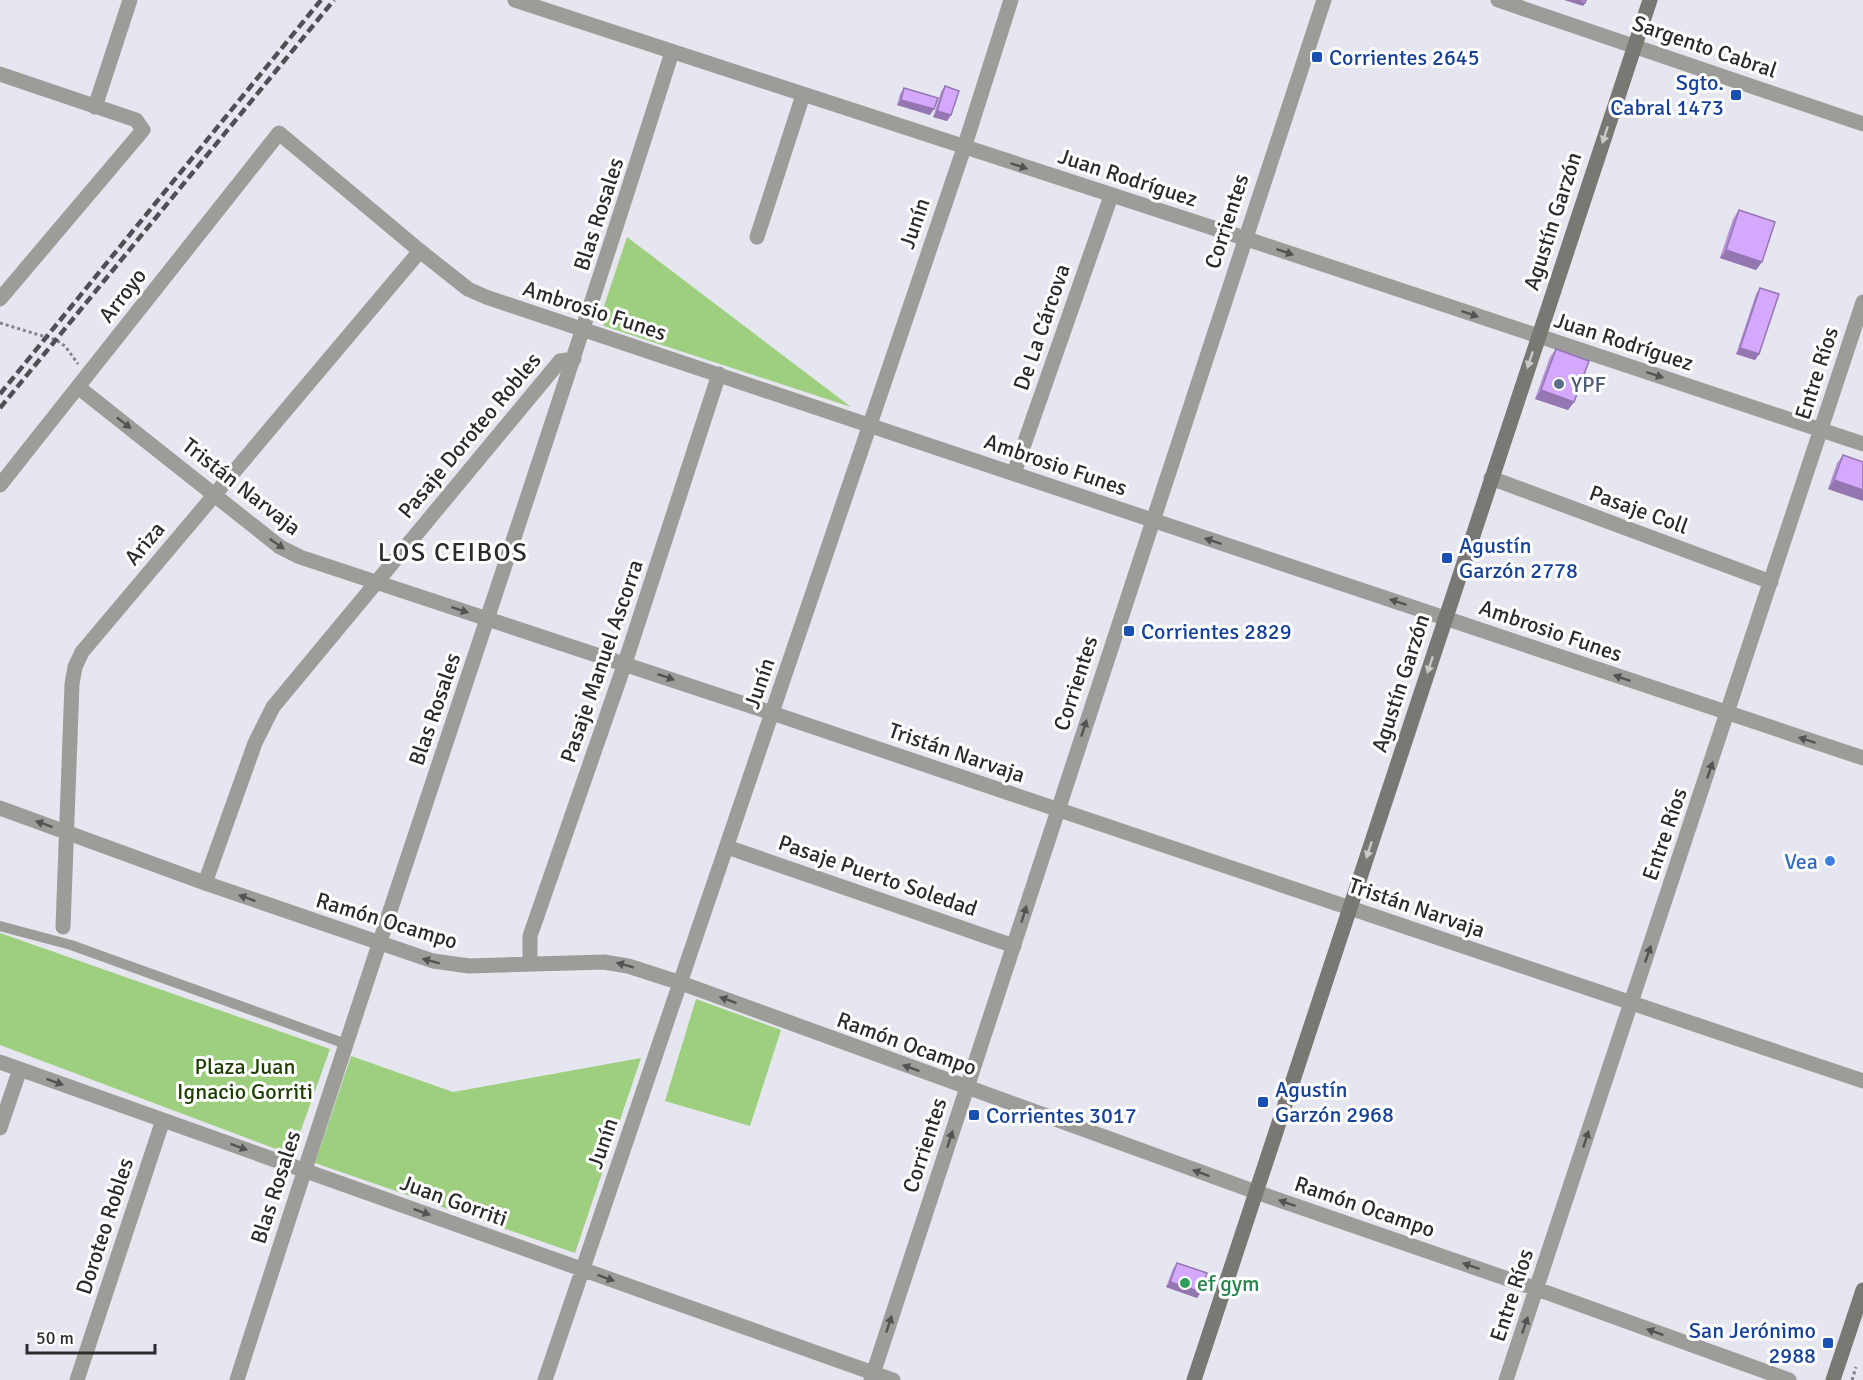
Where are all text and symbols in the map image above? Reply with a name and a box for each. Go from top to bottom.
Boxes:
street label: Sargento Cabral [1629,9,1781,84]
place label: Corrientes 2645 [1329,44,1480,71]
marker: Corrientes 2645 [1310,50,1324,64]
place label: Sgto. Cabral 1473 [1610,69,1724,121]
marker: Sgto. Cabral 1473 [1729,88,1743,102]
one-way arrow [1600,126,1609,144]
street label: Juan Rodríguez [1055,142,1201,213]
street label: Agustín Garzón [1517,149,1588,294]
street label: Blas Rosales [567,154,629,274]
one-way arrow [1010,162,1028,171]
street label: Corrientes [1198,170,1254,272]
street label: Junín [893,194,936,252]
one-way arrow [1276,247,1294,257]
street label: De La Cárcova [1007,260,1076,394]
street label: Arroyo [93,263,152,328]
street label: Ambrosio Funes [520,275,670,346]
street label: Juan Rodríguez [1551,306,1697,377]
one-way arrow [1461,309,1479,319]
street label: Entre Ríos [1789,323,1844,423]
street label: Pasaje Doroteo Robles [392,347,547,524]
one-way arrow [1525,351,1534,369]
place label: YPF [1571,371,1606,398]
one-way arrow [1646,371,1664,381]
marker: YPF [1552,377,1566,391]
one-way arrow [117,416,132,428]
street label: Ambrosio Funes [981,427,1131,502]
street label: Tristán Narvaja [177,432,306,541]
street label: Pasaje Coll [1586,479,1692,540]
street label: Ariza [118,516,170,571]
place label: Agustín Garzón 2778 [1459,532,1578,584]
one-way arrow [1204,536,1222,546]
district label: LOS CEIBOS [378,537,528,569]
one-way arrow [269,538,285,550]
marker: Agustín Garzón 2778 [1440,551,1454,565]
street label: Pasaje Manuel Ascorra [554,556,649,766]
street label: Ambrosio Funes [1476,593,1626,668]
one-way arrow [1389,597,1407,606]
one-way arrow [451,606,469,615]
street label: Agustín Garzón [1365,611,1436,756]
place label: Corrientes 2829 [1141,618,1292,645]
marker: Corrientes 2829 [1122,624,1136,638]
street label: Corrientes [1047,632,1103,734]
street label: Blas Rosales [403,649,466,769]
street label: Junín [738,654,781,712]
one-way arrow [1424,656,1434,674]
one-way arrow [657,673,675,682]
one-way arrow [1613,673,1631,682]
street label: Tristán Narvaja [885,716,1029,788]
one-way arrow [1080,719,1089,737]
one-way arrow [1798,734,1816,744]
one-way arrow [1705,761,1715,779]
street label: Entre Ríos [1636,784,1693,884]
one-way arrow [35,819,53,828]
street label: Pasaje Puerto Soledad [775,829,981,922]
one-way arrow [1364,841,1373,859]
place label: Vea [1784,848,1818,875]
marker: Vea [1823,854,1837,868]
street label: Tristán Narvaja [1345,871,1489,943]
street label: Ramón Ocampo [313,886,461,955]
one-way arrow [237,893,255,903]
one-way arrow [1020,905,1029,923]
one-way arrow [1643,945,1653,963]
one-way arrow [422,955,440,965]
one-way arrow [616,960,634,970]
one-way arrow [719,995,737,1005]
street label: Ramón Ocampo [833,1006,980,1081]
park label: Plaza Juan Ignacio Gorriti [177,1053,313,1105]
one-way arrow [902,1063,920,1073]
place label: Agustín Garzón 2968 [1275,1076,1394,1128]
one-way arrow [46,1077,64,1087]
street label: Corrientes [896,1094,952,1196]
marker: Agustín Garzón 2968 [1256,1095,1270,1109]
place label: Corrientes 3017 [986,1102,1137,1129]
marker: Corrientes 3017 [967,1108,981,1122]
street label: Junín [581,1114,624,1172]
street label: Blas Rosales [244,1127,306,1247]
one-way arrow [945,1130,955,1148]
one-way arrow [1582,1130,1591,1148]
one-way arrow [230,1142,248,1152]
street label: Doroteo Robles [70,1154,139,1298]
one-way arrow [1192,1167,1210,1177]
street label: Juan Gorriti [397,1169,511,1232]
street label: Ramón Ocampo [1291,1170,1439,1243]
one-way arrow [1278,1198,1296,1207]
one-way arrow [414,1208,432,1218]
street label: Entre Ríos [1484,1245,1539,1345]
one-way arrow [1462,1261,1480,1271]
place label: ef gym [1197,1270,1260,1297]
one-way arrow [597,1273,615,1283]
marker: ef gym [1178,1276,1192,1290]
one-way arrow [885,1315,894,1333]
one-way arrow [1520,1315,1530,1333]
scale bar [27,1317,154,1355]
place label: San Jerónimo 2988 [1689,1317,1816,1369]
one-way arrow [1646,1326,1664,1336]
text: 50 m [36,1327,74,1349]
marker: San Jerónimo 2988 [1821,1336,1835,1350]

